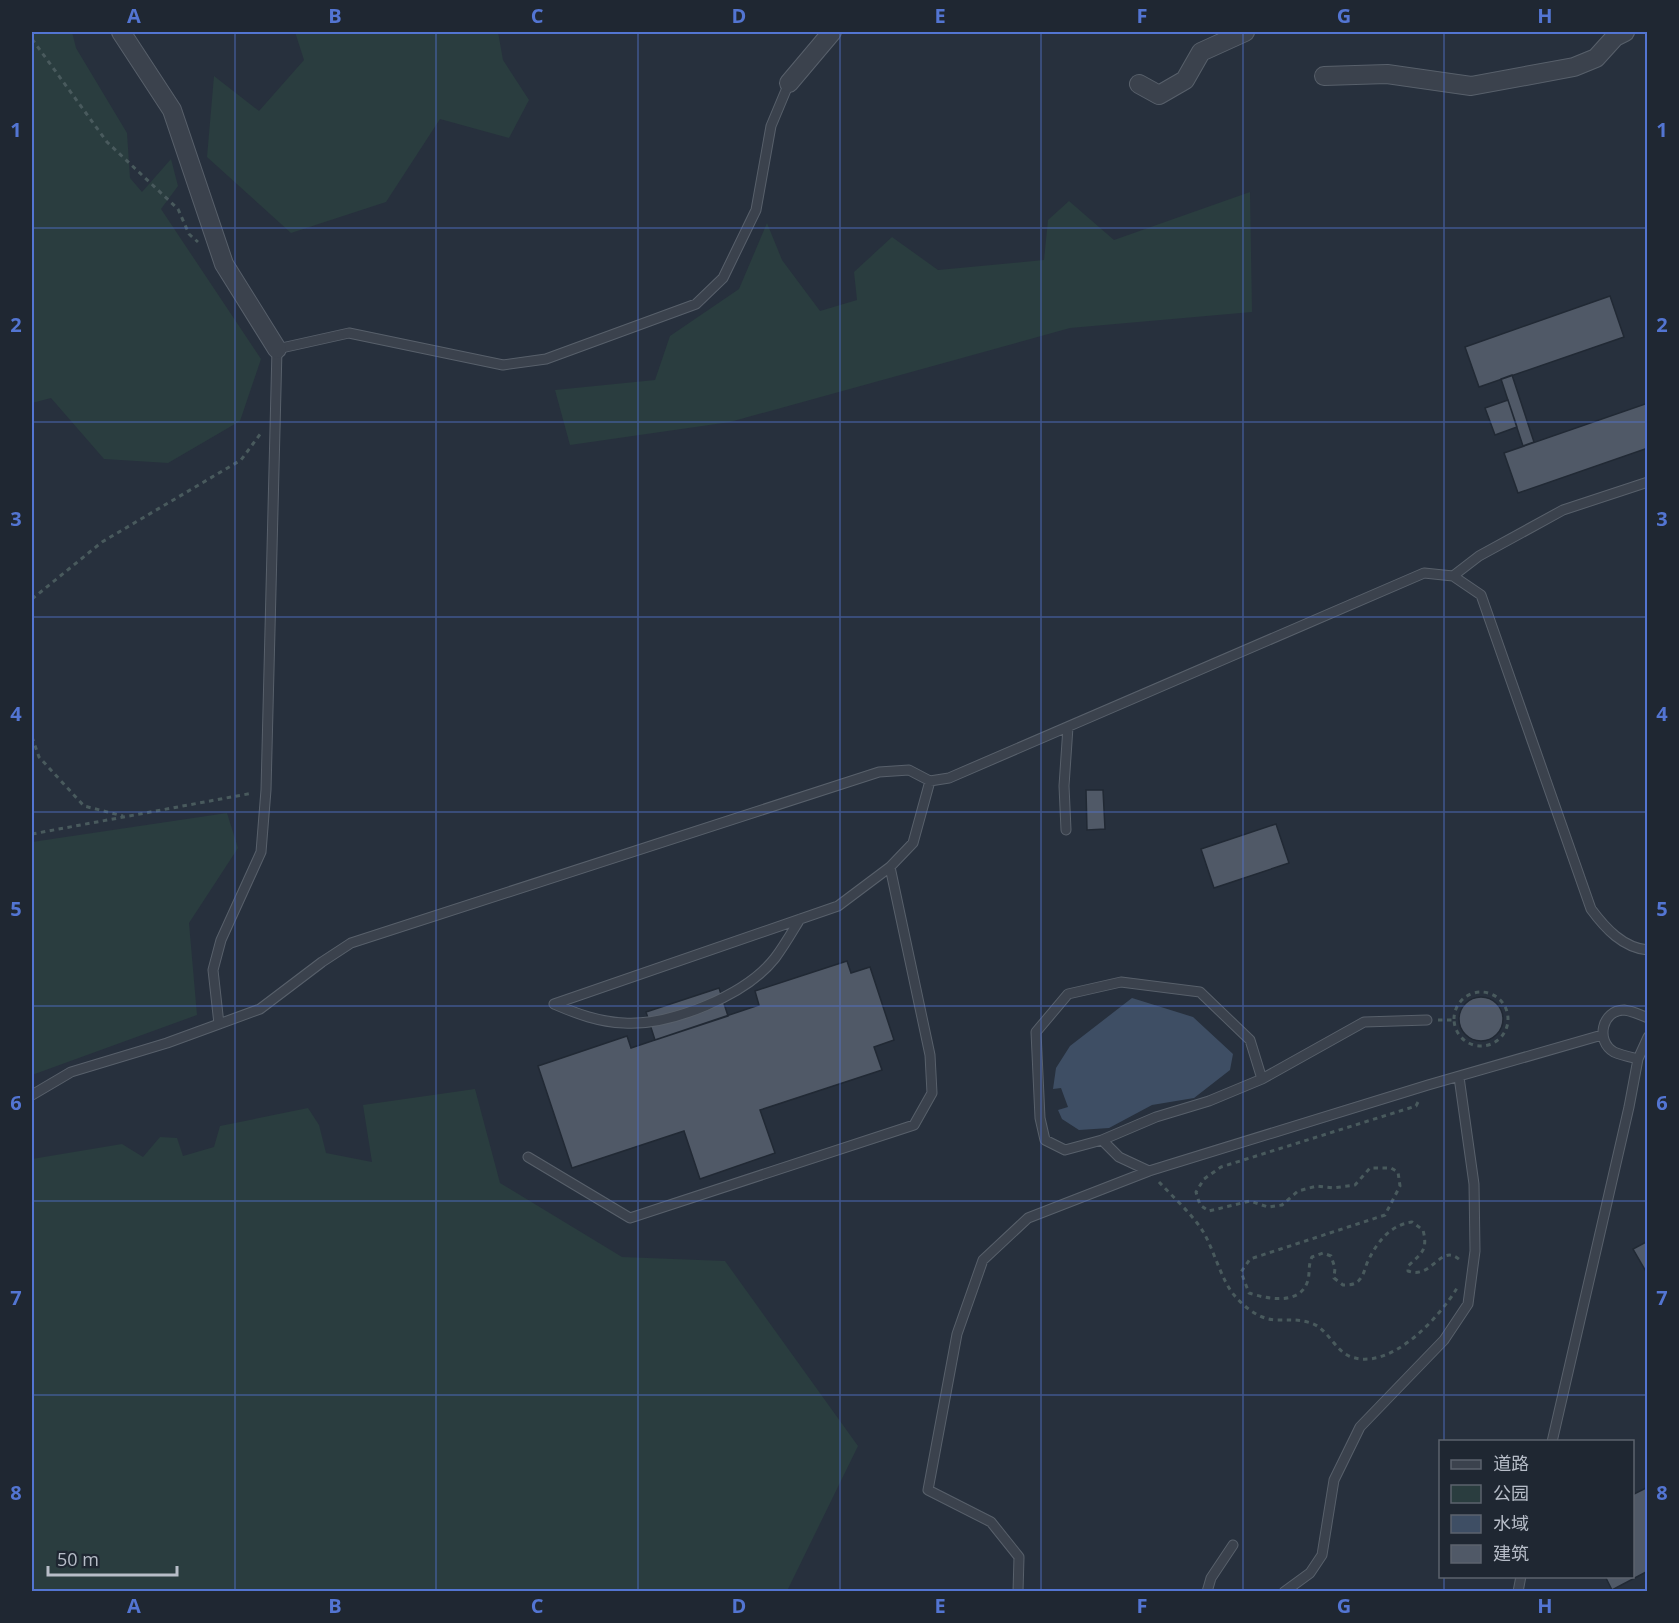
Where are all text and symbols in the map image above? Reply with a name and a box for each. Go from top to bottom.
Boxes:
text: A [127,2,141,29]
text: B [328,2,342,29]
text: C [531,2,544,29]
text: D [732,2,746,29]
text: E [934,2,946,29]
text: F [1137,2,1147,29]
text: G [1337,2,1351,29]
text: H [1537,2,1553,29]
text: 1 [10,116,22,143]
text: 1 [1656,116,1668,143]
text: 2 [10,311,22,338]
text: 2 [1656,311,1668,338]
text: 3 [10,505,22,532]
text: 3 [1656,505,1668,532]
text: 4 [10,700,22,727]
text: 4 [1656,700,1668,727]
text: 5 [10,895,22,922]
text: 5 [1656,895,1668,922]
text: 6 [10,1089,22,1116]
text: 6 [1656,1089,1668,1116]
text: 7 [10,1284,22,1311]
text: 7 [1656,1284,1668,1311]
legend [1439,1440,1634,1578]
text: 道路 [1493,1451,1529,1475]
text: 8 [10,1479,22,1506]
text: 8 [1656,1479,1668,1506]
text: 公园 [1493,1481,1529,1505]
text: 水域 [1493,1511,1529,1535]
scale bar [48,1539,177,1577]
text: 建筑 [1493,1541,1529,1565]
text: 50 m [57,1547,99,1571]
text: A [127,1592,141,1619]
text: B [328,1592,342,1619]
text: C [531,1592,544,1619]
text: D [732,1592,746,1619]
text: E [934,1592,946,1619]
text: F [1137,1592,1147,1619]
text: G [1337,1592,1351,1619]
text: H [1537,1592,1553,1619]

